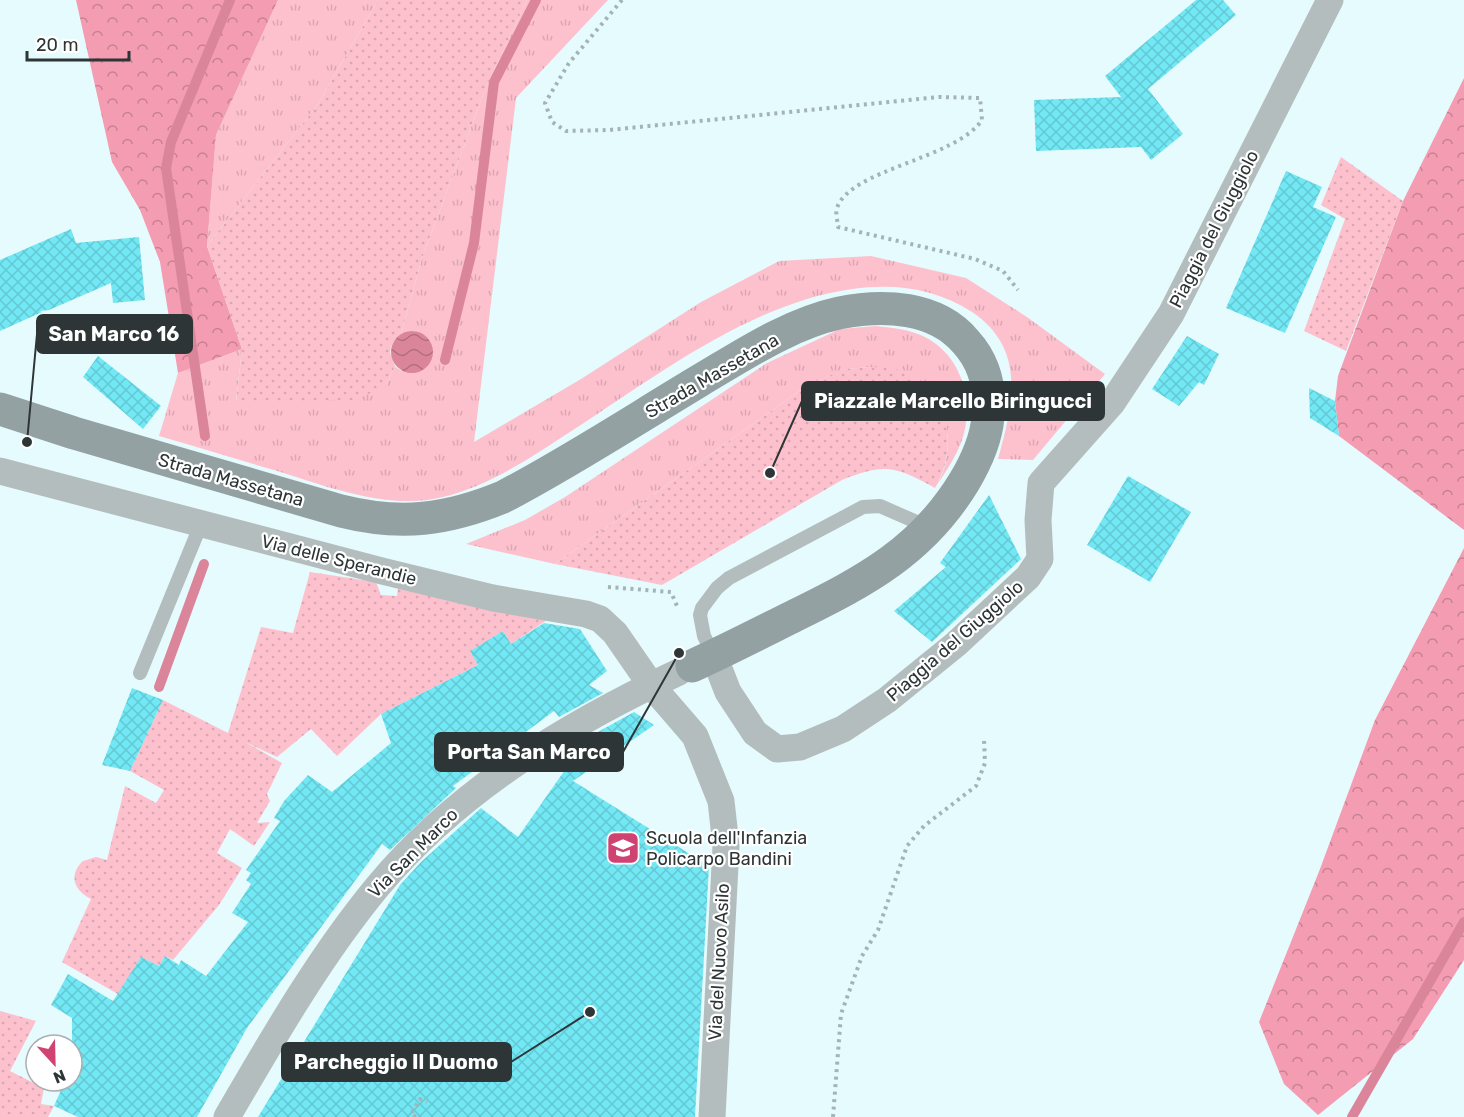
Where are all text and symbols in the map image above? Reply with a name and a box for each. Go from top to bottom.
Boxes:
scale bar [27,24,129,62]
text: 20 m [36,34,78,56]
street label: Piaggia del Giuggiolo [1165,147,1263,311]
callout: San Marco 16 [37,315,192,353]
text: San Marco 16 [49,322,179,346]
street label: Strada Massetana [641,329,783,423]
callout: Piazzale Marcello Biringucci [802,382,1104,420]
text: Piazzale Marcello Biringucci [814,389,1092,413]
street label: Strada Massetana [156,449,306,511]
street label: Via delle Sperandie [259,530,419,590]
street label: Piaggia del Giuggiolo [882,576,1028,706]
callout: Porta San Marco [435,733,623,771]
text: Porta San Marco [447,740,611,764]
street label: Via San Marco [363,803,463,903]
place label: Scuola dell'Infanzia Policarpo Bandini [646,827,807,870]
school or university icon: Scuola dell'Infanzia Policarpo Bandini [605,830,641,866]
street label: Via del Nuovo Asilo [704,883,734,1041]
north arrow [24,1033,84,1093]
callout: Parcheggio Il Duomo [282,1043,511,1081]
text: Parcheggio Il Duomo [294,1050,498,1074]
text: N [51,1065,68,1087]

